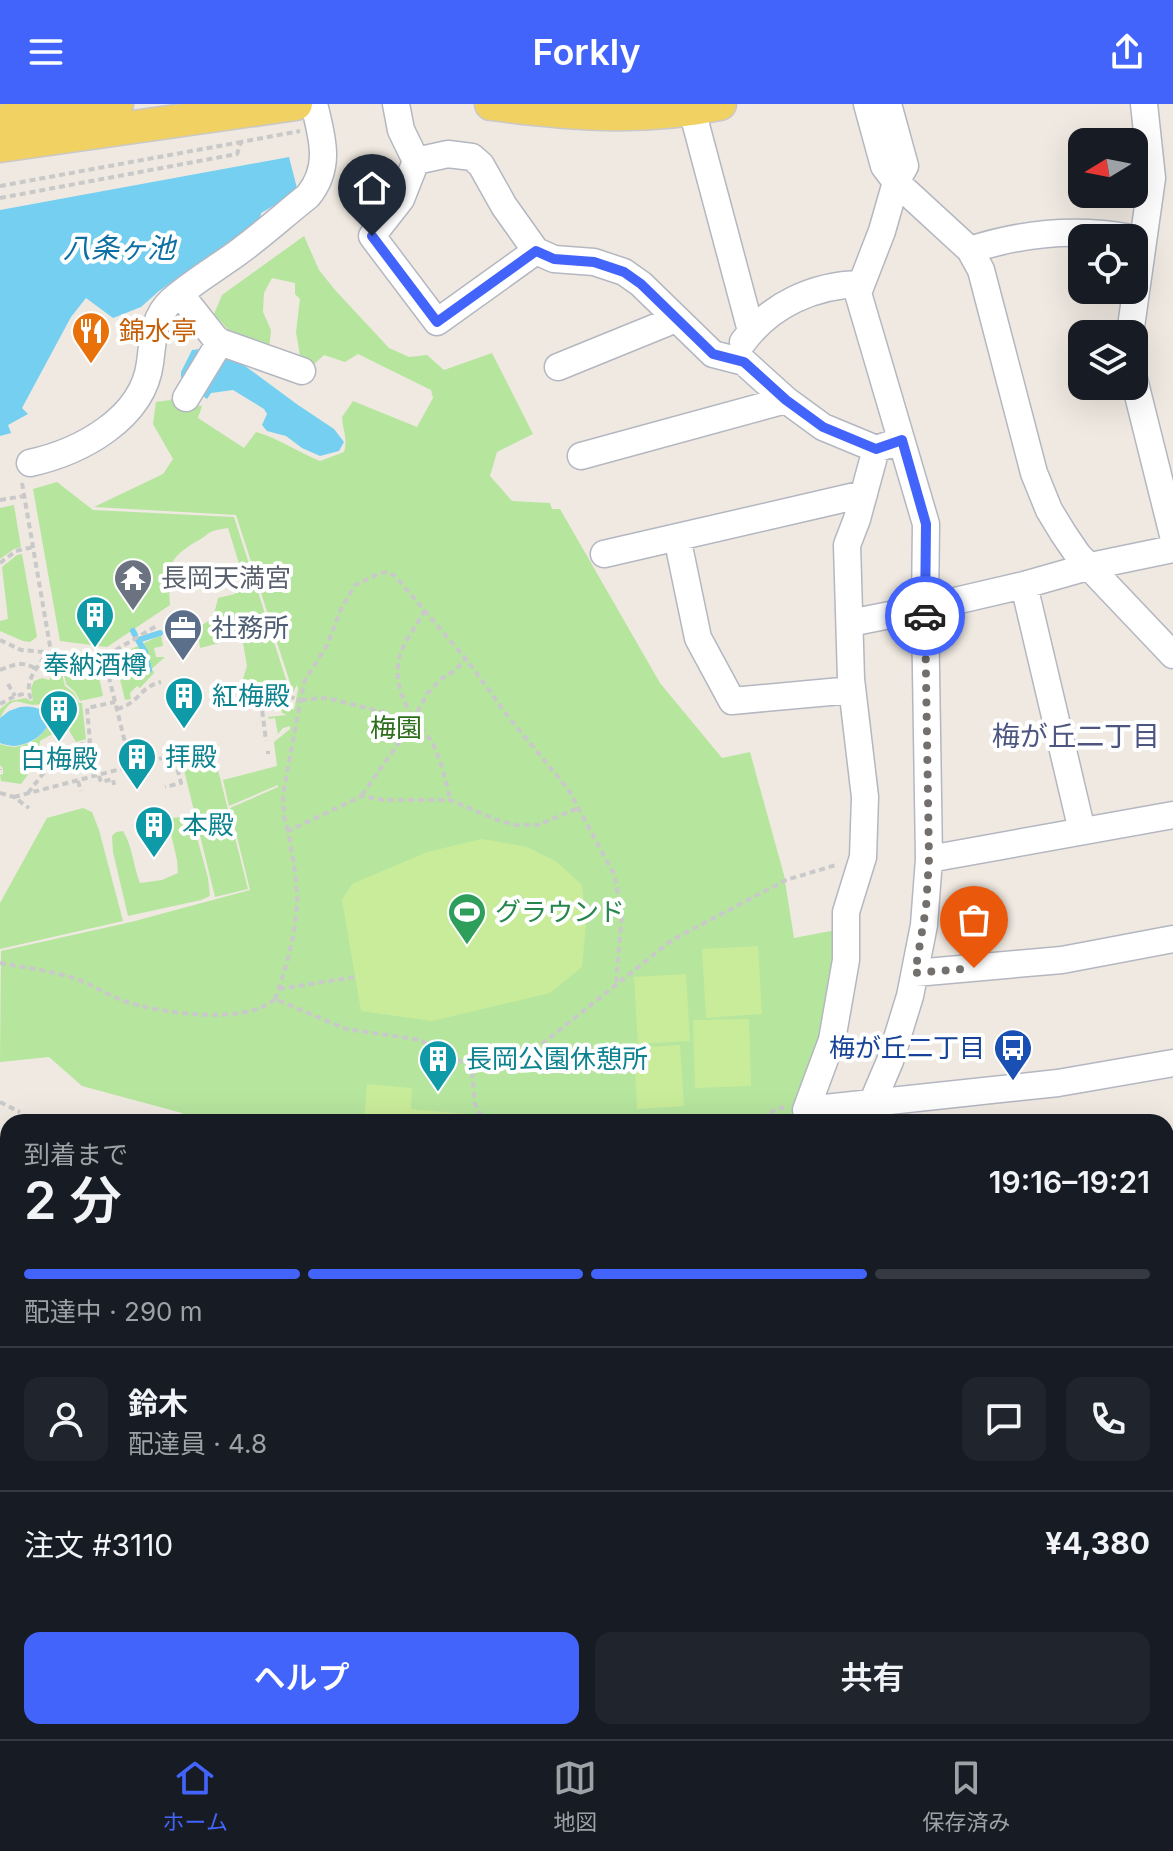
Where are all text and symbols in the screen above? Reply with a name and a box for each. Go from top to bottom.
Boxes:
icon: menu [24,30,68,74]
text: Forkly [532,30,641,74]
icon: share [1105,30,1149,74]
north arrow [1068,128,1148,208]
map controls [1068,128,1148,400]
pin [338,154,406,236]
icon: home [350,166,394,210]
button: locate [1068,224,1148,304]
water label: 八条ヶ池 [63,231,178,265]
restaurant icon: 錦水亭 [70,310,112,365]
place label: 錦水亭 [119,315,197,346]
button: layers [1068,320,1148,400]
temple icon: 長岡天満宮 [112,557,154,612]
place label: 長岡天満宮 [161,562,291,593]
courier [885,576,965,656]
building icon: 奉納酒樽 [74,594,116,649]
icon: car [903,594,947,638]
office icon: 社務所 [162,607,204,662]
place label: 社務所 [211,612,289,643]
place label: 奉納酒樽 [43,649,147,680]
building icon: 紅梅殿 [163,675,205,730]
place label: 紅梅殿 [212,680,290,711]
building icon: 白梅殿 [38,688,80,743]
park label: 梅園 [370,712,422,743]
district label: 梅が丘二丁目 [992,719,1160,753]
building icon: 拝殿 [116,736,158,791]
place label: 拝殿 [165,741,217,772]
place label: 白梅殿 [20,743,98,774]
building icon: 本殿 [133,804,175,859]
place label: 本殿 [182,809,234,840]
pin [940,886,1008,968]
sports icon: グラウンド [446,891,488,946]
place label: グラウンド [495,896,625,927]
icon: bag [952,898,996,942]
bus stop icon: 梅が丘二丁目 [992,1027,1034,1082]
place label: 梅が丘二丁目 [829,1032,985,1063]
building icon: 長岡公園休憩所 [417,1038,459,1093]
place label: 長岡公園休憩所 [466,1043,648,1074]
text: 到着まで [24,1139,128,1170]
text: 19:16–19:21 [989,1164,1150,1200]
text: 2 分 [24,1169,122,1232]
text: 配達中 · 290 m [24,1296,203,1327]
button: person [24,1377,108,1461]
button: chat [962,1377,1046,1461]
button: phone [1066,1377,1150,1461]
text: 鈴木 [128,1385,188,1421]
text: 配達員 · 4.8 [128,1428,267,1459]
text: ¥4,380 [1045,1525,1150,1561]
text: 注文 #3110 [24,1527,173,1563]
button: ヘルプ [24,1632,579,1724]
button: 共有 [595,1632,1150,1724]
tab: ホーム [163,1756,228,1836]
tab: 地図 [553,1756,597,1836]
tab: 保存済み [922,1756,1010,1836]

